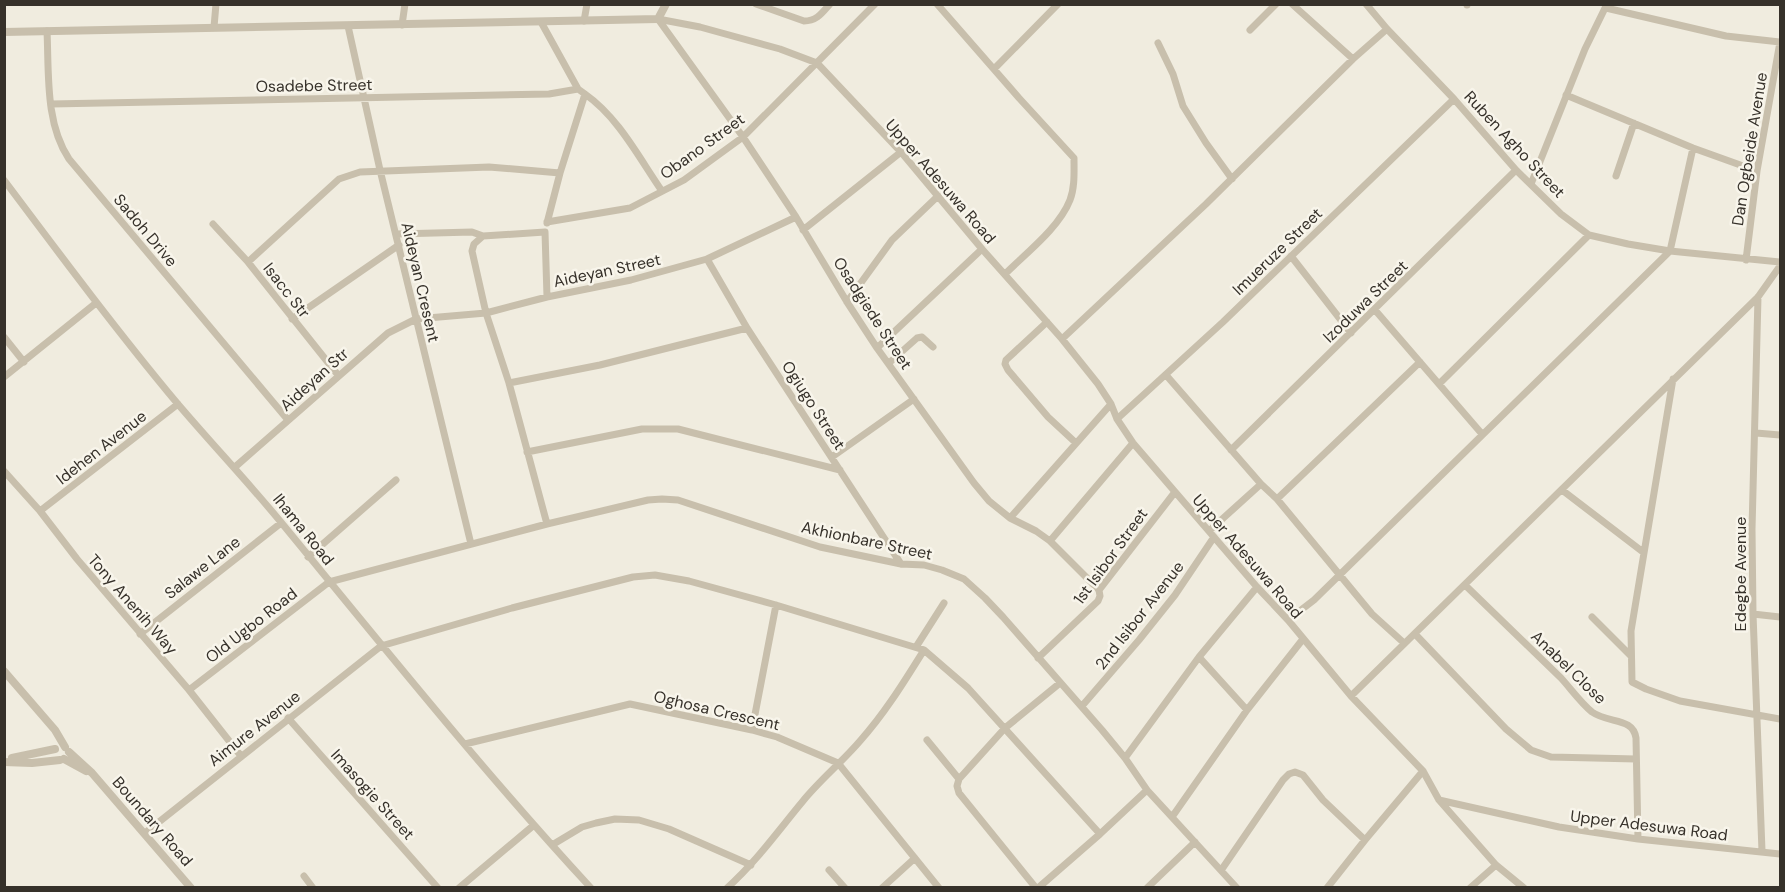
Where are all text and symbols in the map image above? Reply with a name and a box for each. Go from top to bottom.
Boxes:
street label: Dan Ogbeide Avenue [1727,71,1772,227]
street label: Osadebe Street [255,74,373,97]
street label: Ruben Agho Street [1460,86,1570,202]
street label: Obano Street [656,109,749,184]
street label: Upper Adesuwa Road [881,115,1001,248]
street label: Sadoh Drive [109,190,182,271]
street label: Imueruze Street [1228,203,1327,300]
street label: Aideyan Cresent [396,220,445,344]
street label: Aideyan Street [552,249,663,292]
street label: Osadgiede Street [828,253,917,373]
street label: Izoduwa Street [1318,256,1412,347]
street label: Isacc Str [258,258,315,322]
street label: Aideyan Str [276,343,353,416]
street label: Ogiugo Street [777,357,850,454]
street label: Idehen Avenue [52,406,151,489]
street label: Ihama Road [268,489,339,569]
street label: Upper Adesuwa Road [1188,490,1308,623]
street label: 1st Isibor Street [1068,504,1152,609]
street label: Akhionbare Street [799,516,934,565]
street label: Edegbe Avenue [1730,517,1751,631]
street label: Salawe Lane [160,531,245,604]
street label: Tony Anenih Way [83,550,182,659]
street label: 2nd Isibor Avenue [1090,557,1188,674]
street label: Old Ugbo Road [201,583,301,668]
street label: Anabel Close [1526,626,1611,709]
street label: Aimure Avenue [204,686,305,771]
street label: Oghosa Crescent [652,686,782,735]
street label: Imasogie Street [326,744,419,844]
street label: Boundary Road [108,772,197,871]
street label: Upper Adesuwa Road [1569,805,1729,846]

